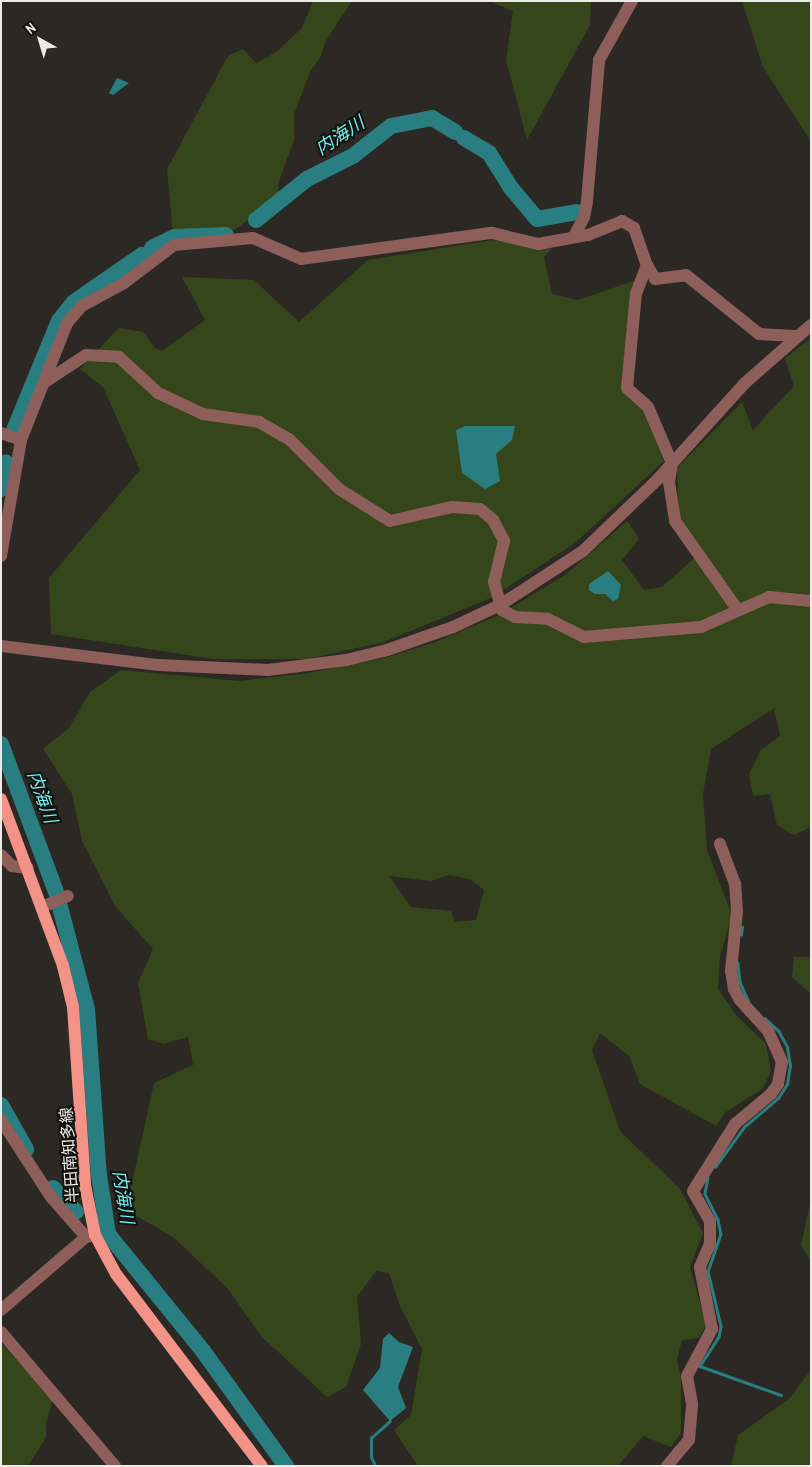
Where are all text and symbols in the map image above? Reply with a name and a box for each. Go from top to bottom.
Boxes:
north arrow [15,15,65,65]
text: N [22,19,39,38]
water label: 内海川 [311,112,369,160]
water label: 内海川 [23,768,61,826]
street label: 半田南知多線 [56,1106,82,1204]
water label: 内海川 [108,1169,138,1225]

